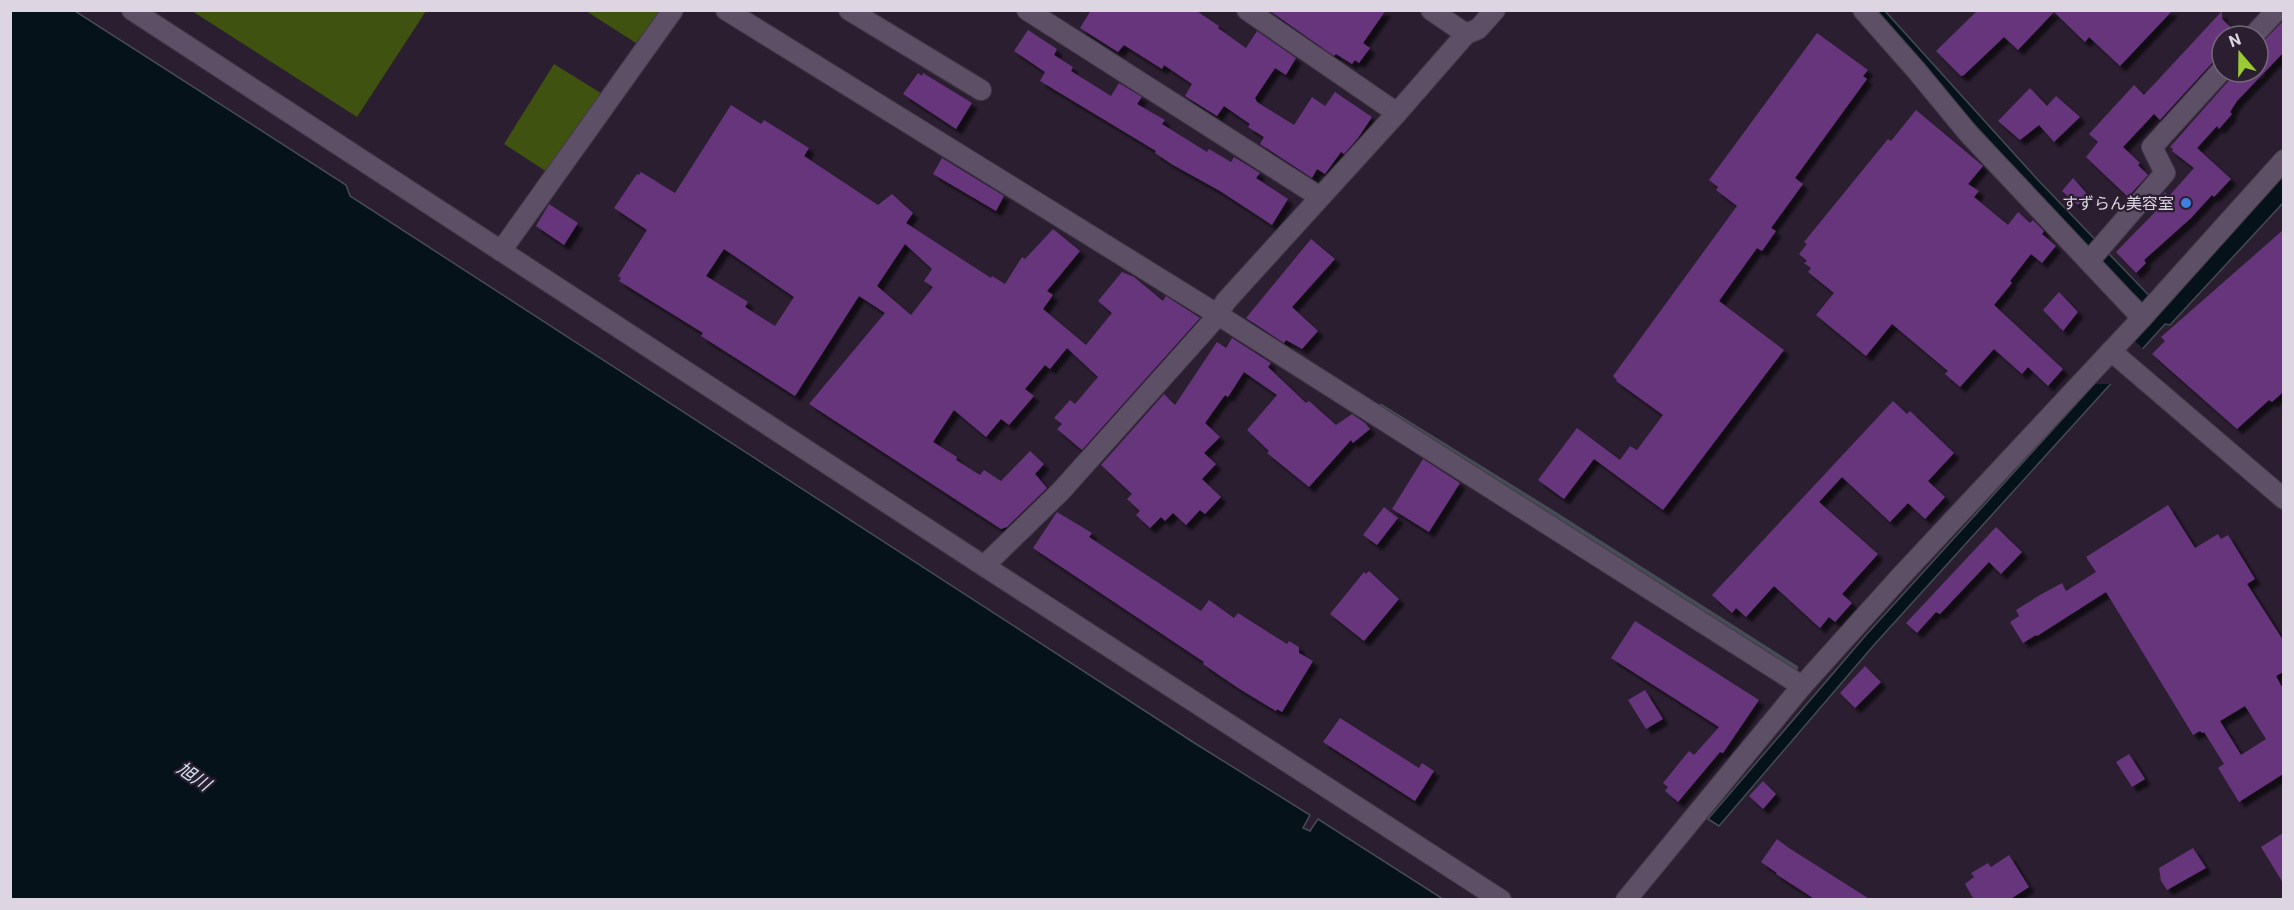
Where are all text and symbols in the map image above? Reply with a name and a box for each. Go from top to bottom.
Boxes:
north arrow [2210,24,2270,84]
text: N [2226,30,2244,51]
place label: すずらん美容室 [2062,194,2174,213]
marker: すずらん美容室 [2179,196,2193,210]
water label: 旭川 [173,757,216,796]

